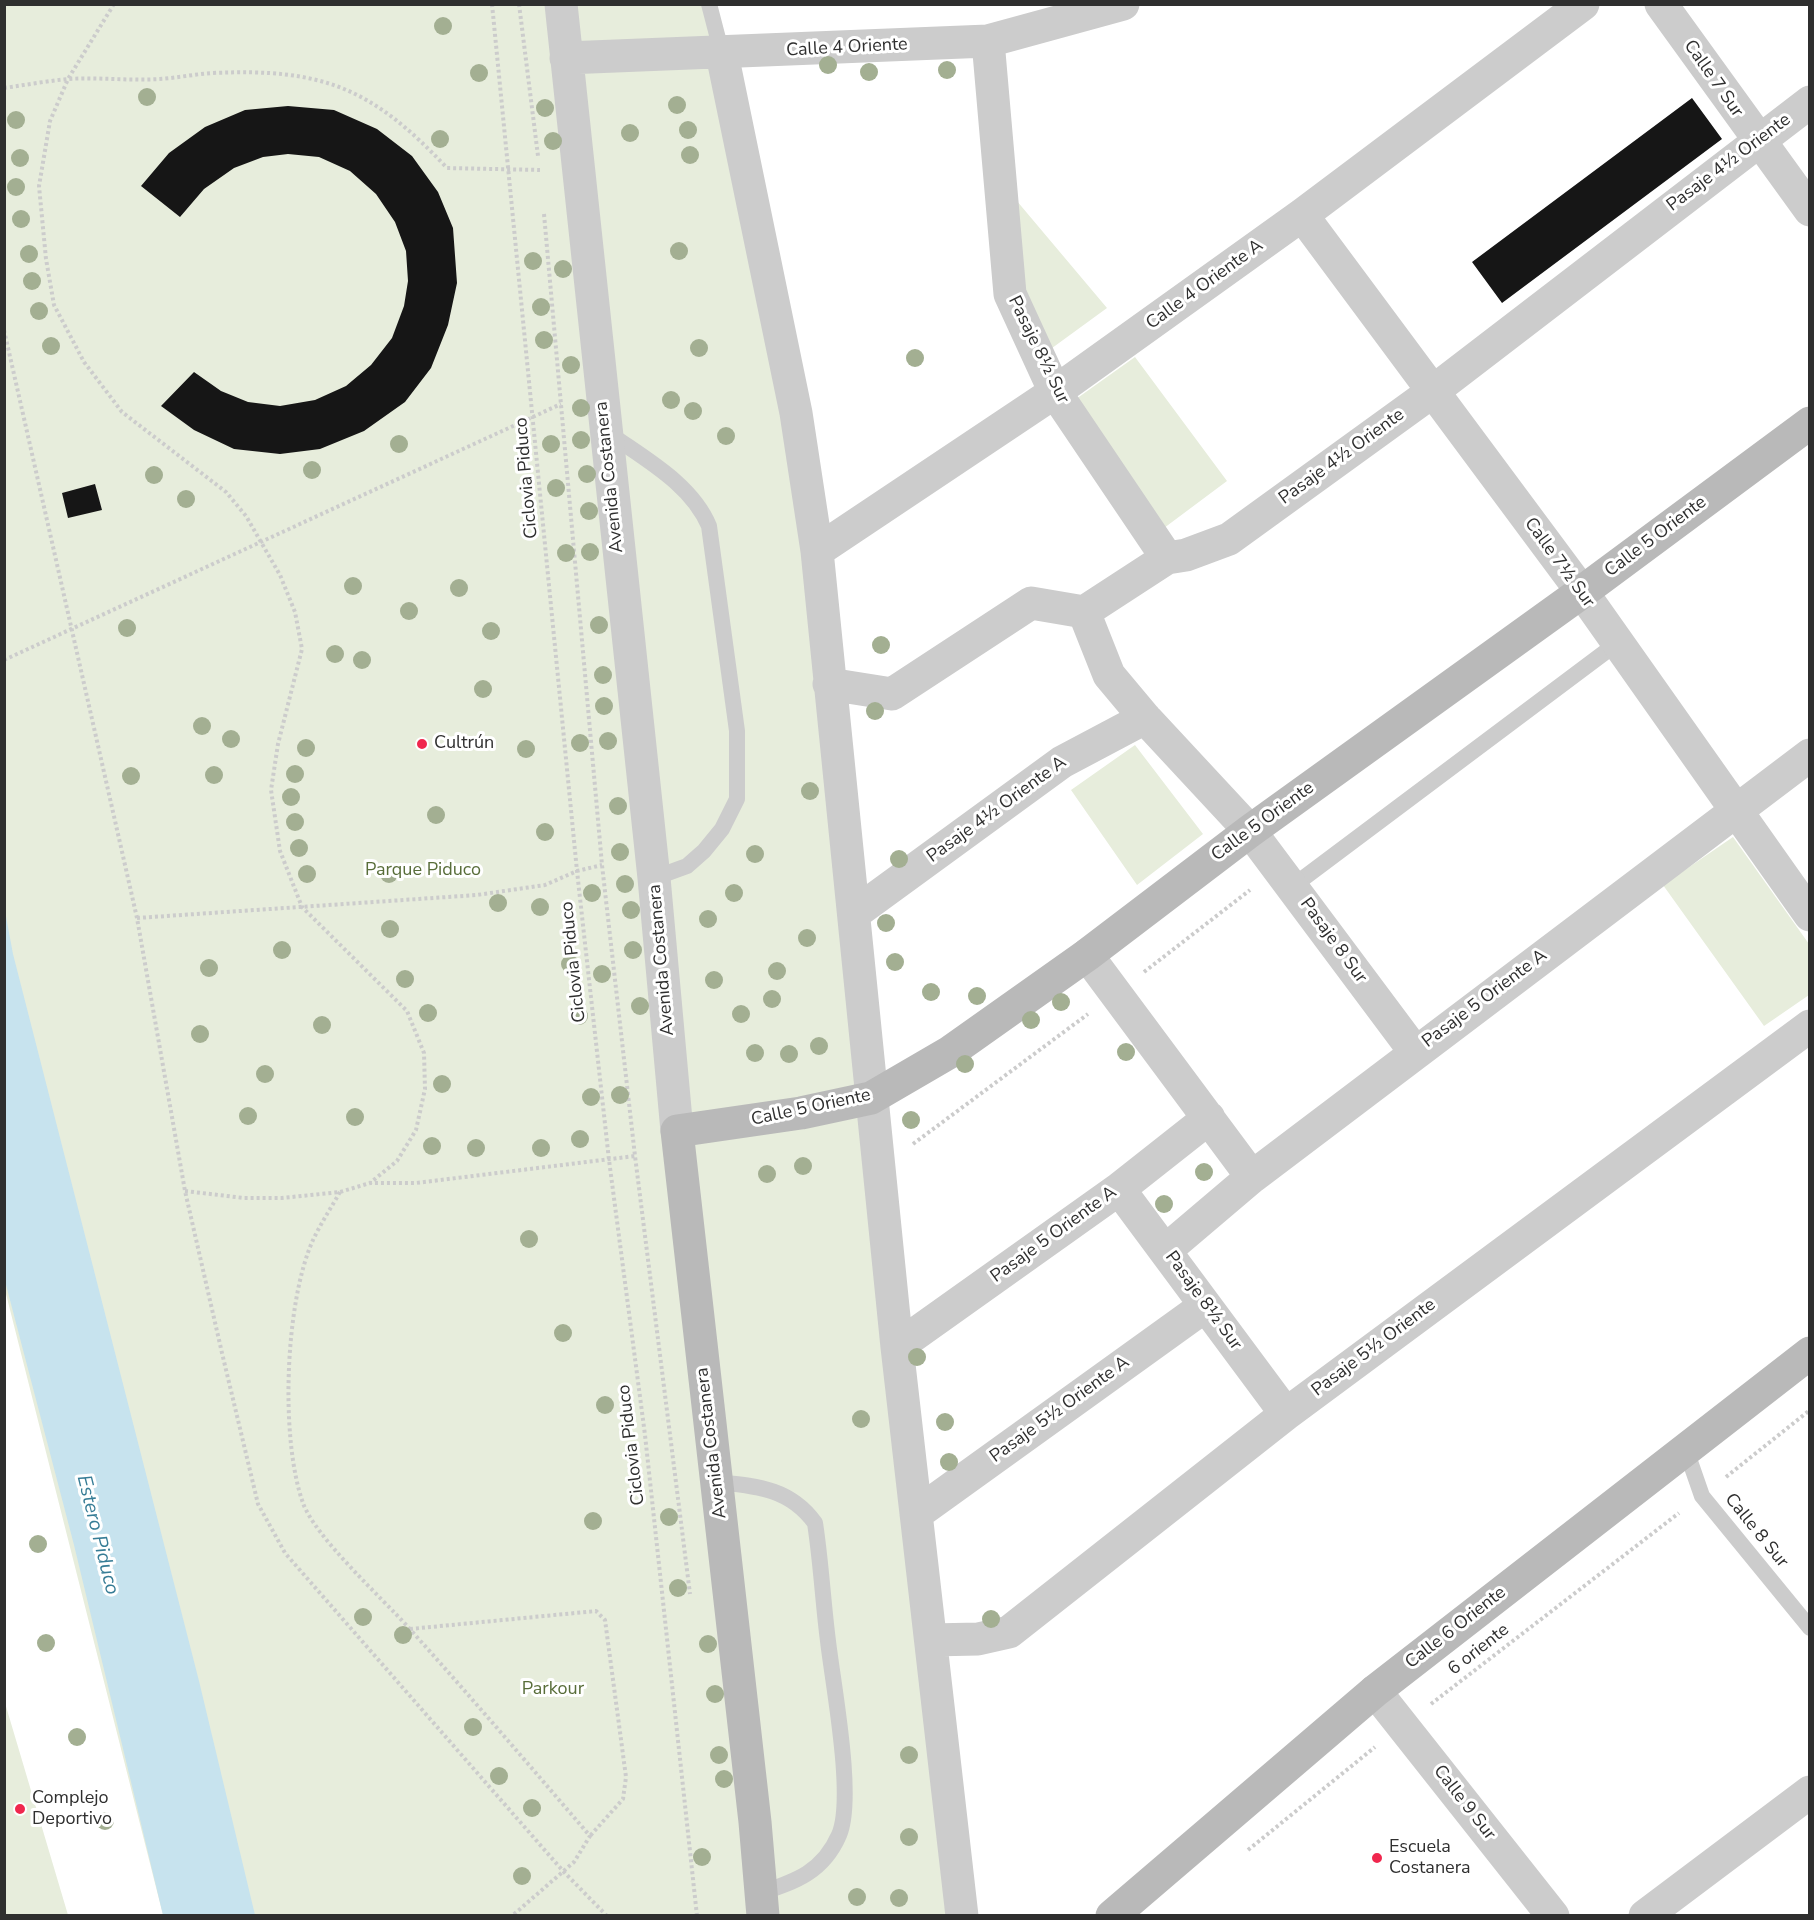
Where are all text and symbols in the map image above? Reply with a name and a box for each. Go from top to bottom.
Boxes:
street label: Calle 4 Oriente [786,34,908,62]
street label: Calle 7 Sur [1679,36,1747,122]
street label: Pasaje 4½ Oriente [1663,109,1795,217]
street label: Calle 4 Oriente A [1142,235,1268,335]
street label: Pasaje 8½ Sur [1003,293,1073,407]
street label: Avenida Costanera [591,400,629,554]
street label: Pasaje 4½ Oriente [1275,404,1409,510]
street label: Ciclovia Piduco [511,416,543,540]
street label: Calle 5 Oriente [1601,492,1711,582]
street label: Calle 7½ Sur [1519,514,1599,612]
place label: Cultrún [434,733,494,755]
marker: Cultrún [415,737,429,751]
street label: Pasaje 4½ Oriente A [923,752,1071,868]
street label: Calle 5 Oriente [1207,778,1319,866]
park label: Parque Piduco [365,860,481,882]
street label: Avenida Costanera [645,883,679,1037]
street label: Pasaje 8 Sur [1295,894,1371,988]
street label: Ciclovia Piduco [557,900,591,1024]
street label: Pasaje 5 Oriente A [1418,945,1552,1053]
street label: Calle 5 Oriente [749,1085,873,1131]
street label: Pasaje 5 Oriente A [987,1182,1121,1288]
street label: Pasaje 8½ Sur [1160,1247,1246,1355]
street label: Pasaje 5½ Oriente [1308,1294,1440,1402]
street label: Pasaje 5½ Oriente A [986,1352,1134,1468]
street label: Avenida Costanera [692,1366,732,1520]
street label: Ciclovia Piduco [614,1383,650,1507]
water label: Estero Piduco [71,1473,123,1597]
street label: Calle 8 Sur [1720,1490,1792,1572]
street label: Calle 6 Oriente [1401,1582,1511,1674]
street label: 6 oriente [1444,1619,1514,1681]
park label: Parkour [522,1679,584,1701]
street label: Calle 9 Sur [1428,1761,1500,1845]
place label: Complejo Deportivo [32,1788,112,1830]
marker: Complejo Deportivo [13,1802,27,1816]
place label: Escuela Costanera [1389,1837,1471,1880]
marker: Escuela Costanera [1370,1851,1384,1865]

